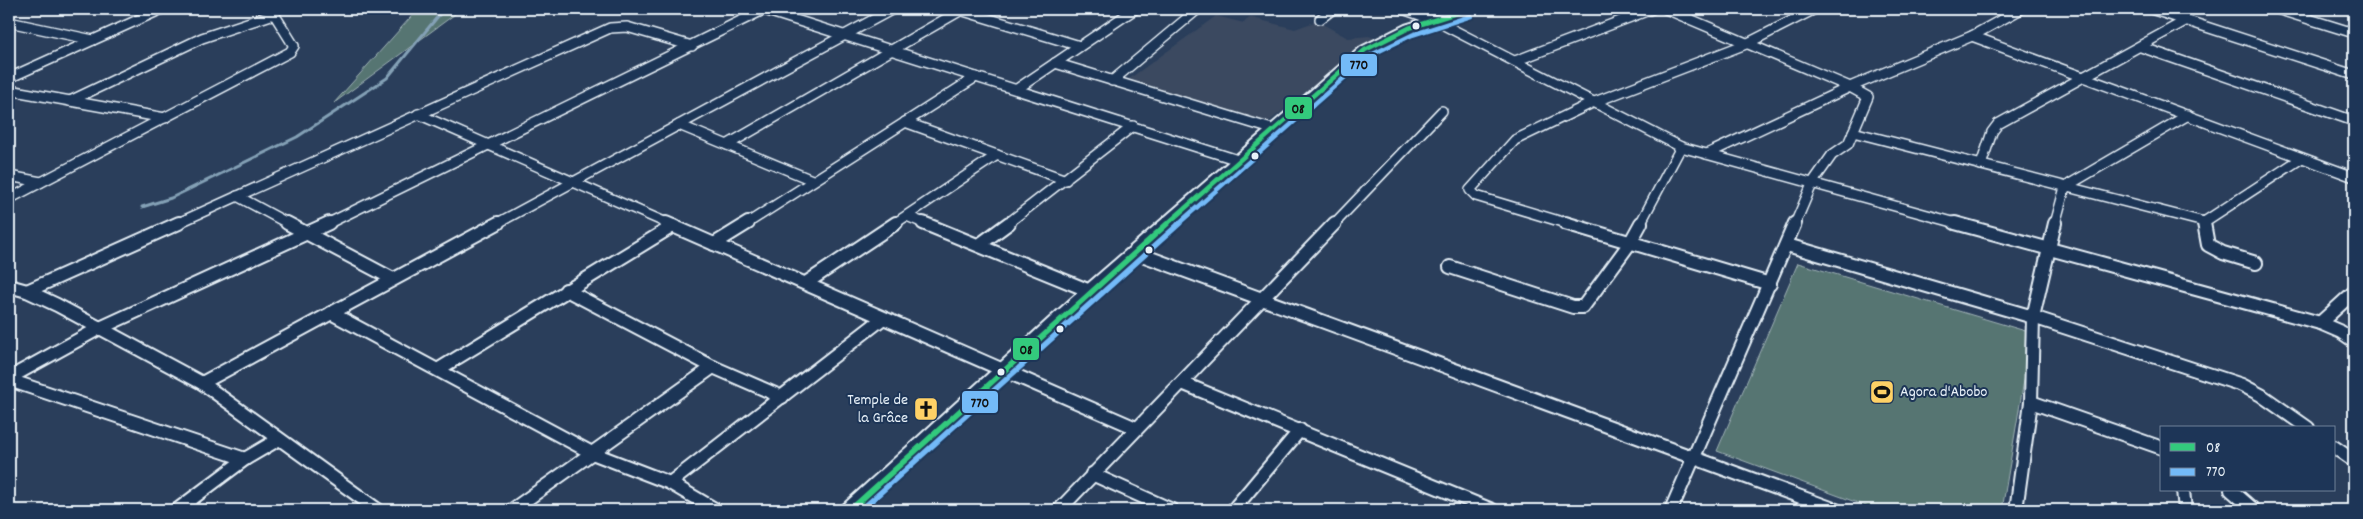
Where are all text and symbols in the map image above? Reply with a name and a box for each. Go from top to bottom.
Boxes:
unlabelled marker [1411,21,1421,31]
line badge: 770 [1340,53,1378,77]
text: 770 [1350,56,1368,76]
line badge: 08 [1284,96,1313,120]
text: 08 [1291,100,1305,120]
unlabelled marker [1250,151,1260,161]
unlabelled marker [1144,245,1154,255]
unlabelled marker [1055,324,1065,334]
line badge: 08 [1012,337,1040,361]
text: 08 [1019,341,1033,361]
unlabelled marker [996,367,1006,377]
sports icon: Agora d'Abobo [1869,379,1895,405]
place label: Agora d'Abobo [1900,381,1987,404]
place label: Temple de la Grâce [847,389,908,430]
line badge: 770 [961,390,999,414]
text: 770 [971,394,989,414]
church icon: Temple de la Grâce [913,396,939,422]
legend [2160,426,2336,492]
text: 08 [2206,438,2220,460]
text: 770 [2206,462,2226,484]

